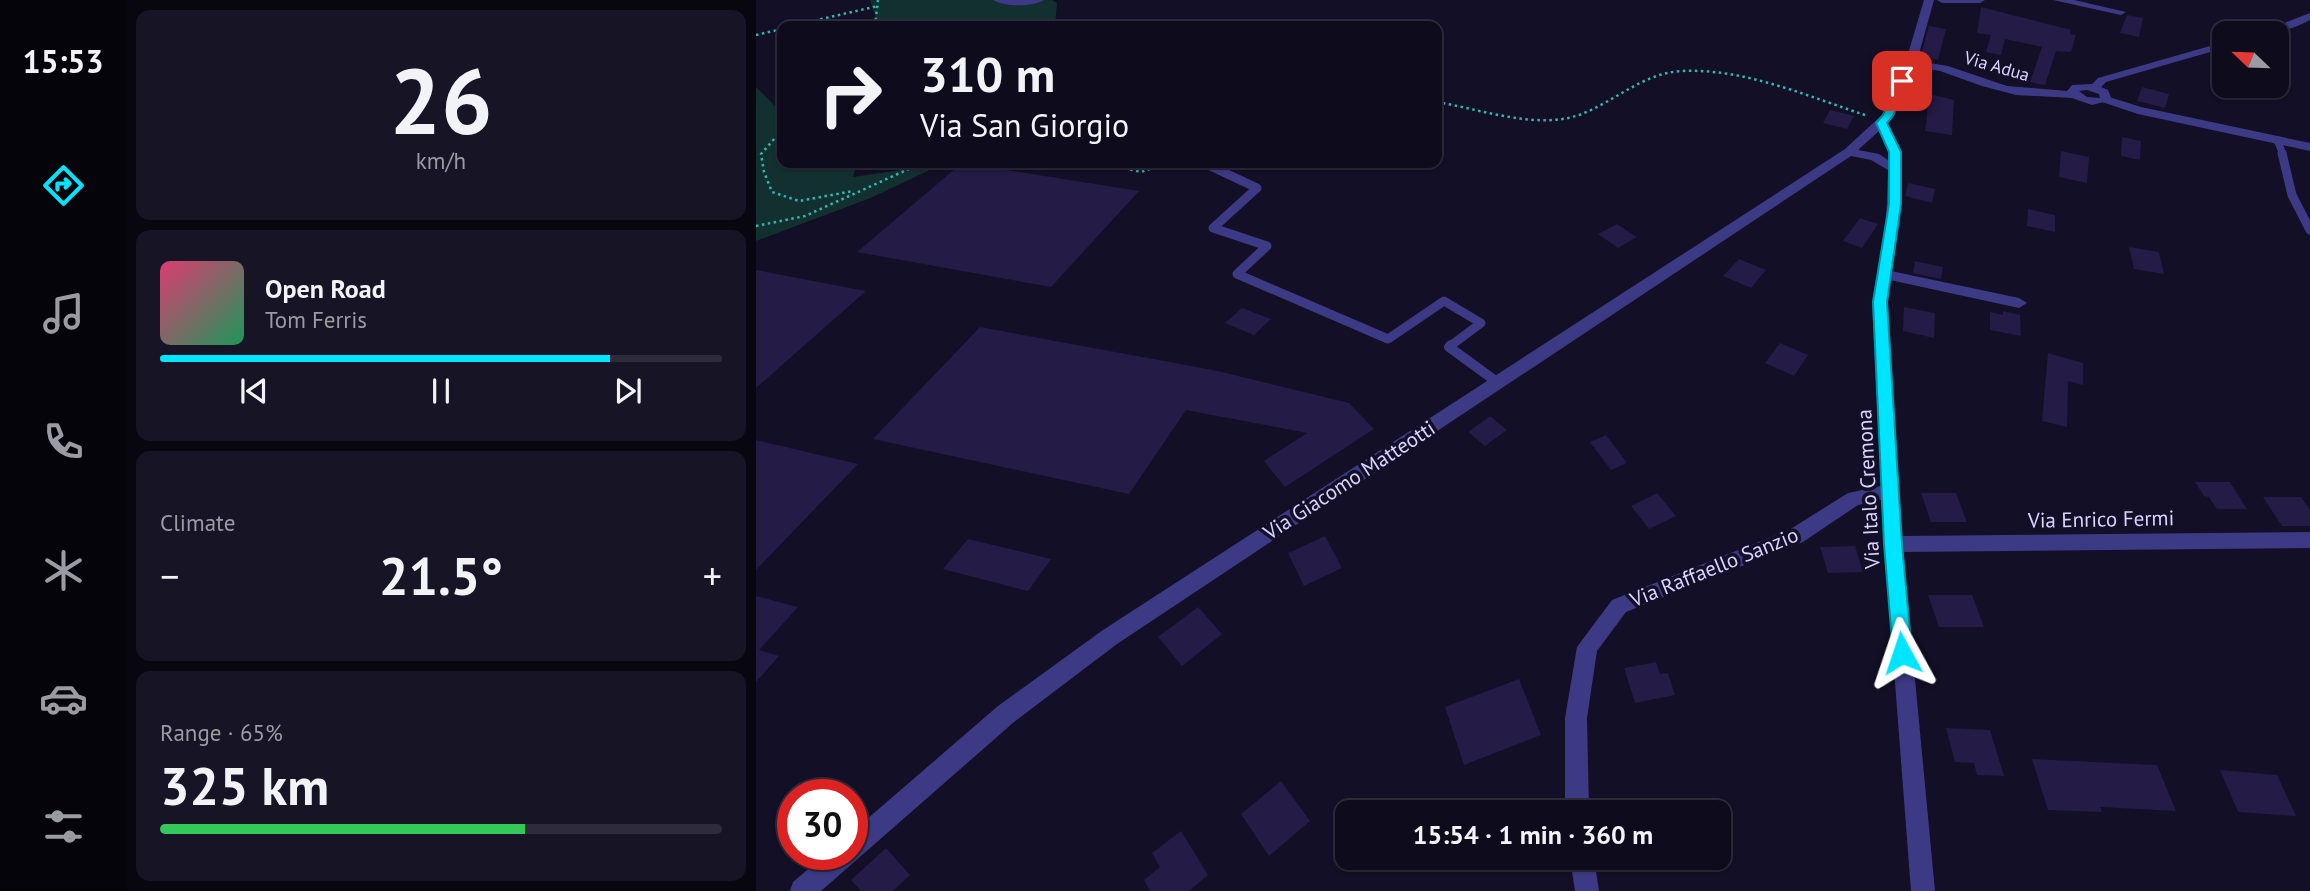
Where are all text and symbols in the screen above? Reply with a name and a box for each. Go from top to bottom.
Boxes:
north arrow [2212,21,2289,98]
map controls [2212,21,2289,98]
text: 15:53 [22,40,104,82]
text: 26 [389,41,493,159]
text: 310 m [920,42,1055,106]
street label: Via Adua [1961,45,2032,86]
icon: right [805,49,896,140]
pin [1872,51,1932,111]
icon: arrive [1883,62,1921,100]
text: Via San Giorgio [920,104,1129,146]
text: km/h [416,146,466,175]
icon: directions [39,161,88,210]
text: Open Road [265,272,386,305]
icon: music [39,289,88,338]
text: Tom Ferris [265,305,367,334]
icon: previous [235,372,273,410]
icon: pause [422,372,460,410]
icon: next [609,372,647,410]
street label: Via Italo Cremona [1850,408,1886,571]
street label: Via Giacomo Matteotti [1257,414,1440,546]
icon: phone [39,417,88,466]
street label: Via Enrico Fermi [2027,504,2174,534]
text: Climate [160,508,235,537]
street label: Via Raffaello Sanzio [1625,521,1802,613]
text: 21.5° [379,542,503,609]
icon: climate [39,546,88,595]
text: − [160,551,179,600]
text: + [703,551,722,600]
position arrow [1865,616,1939,690]
icon: car [39,674,88,723]
text: Range · 65% [160,718,283,747]
text: 325 km [160,752,329,819]
speed limit sign: 30 [777,779,868,870]
icon: filters [39,802,88,851]
text: 15:54 · 1 min · 360 m [1413,818,1653,851]

